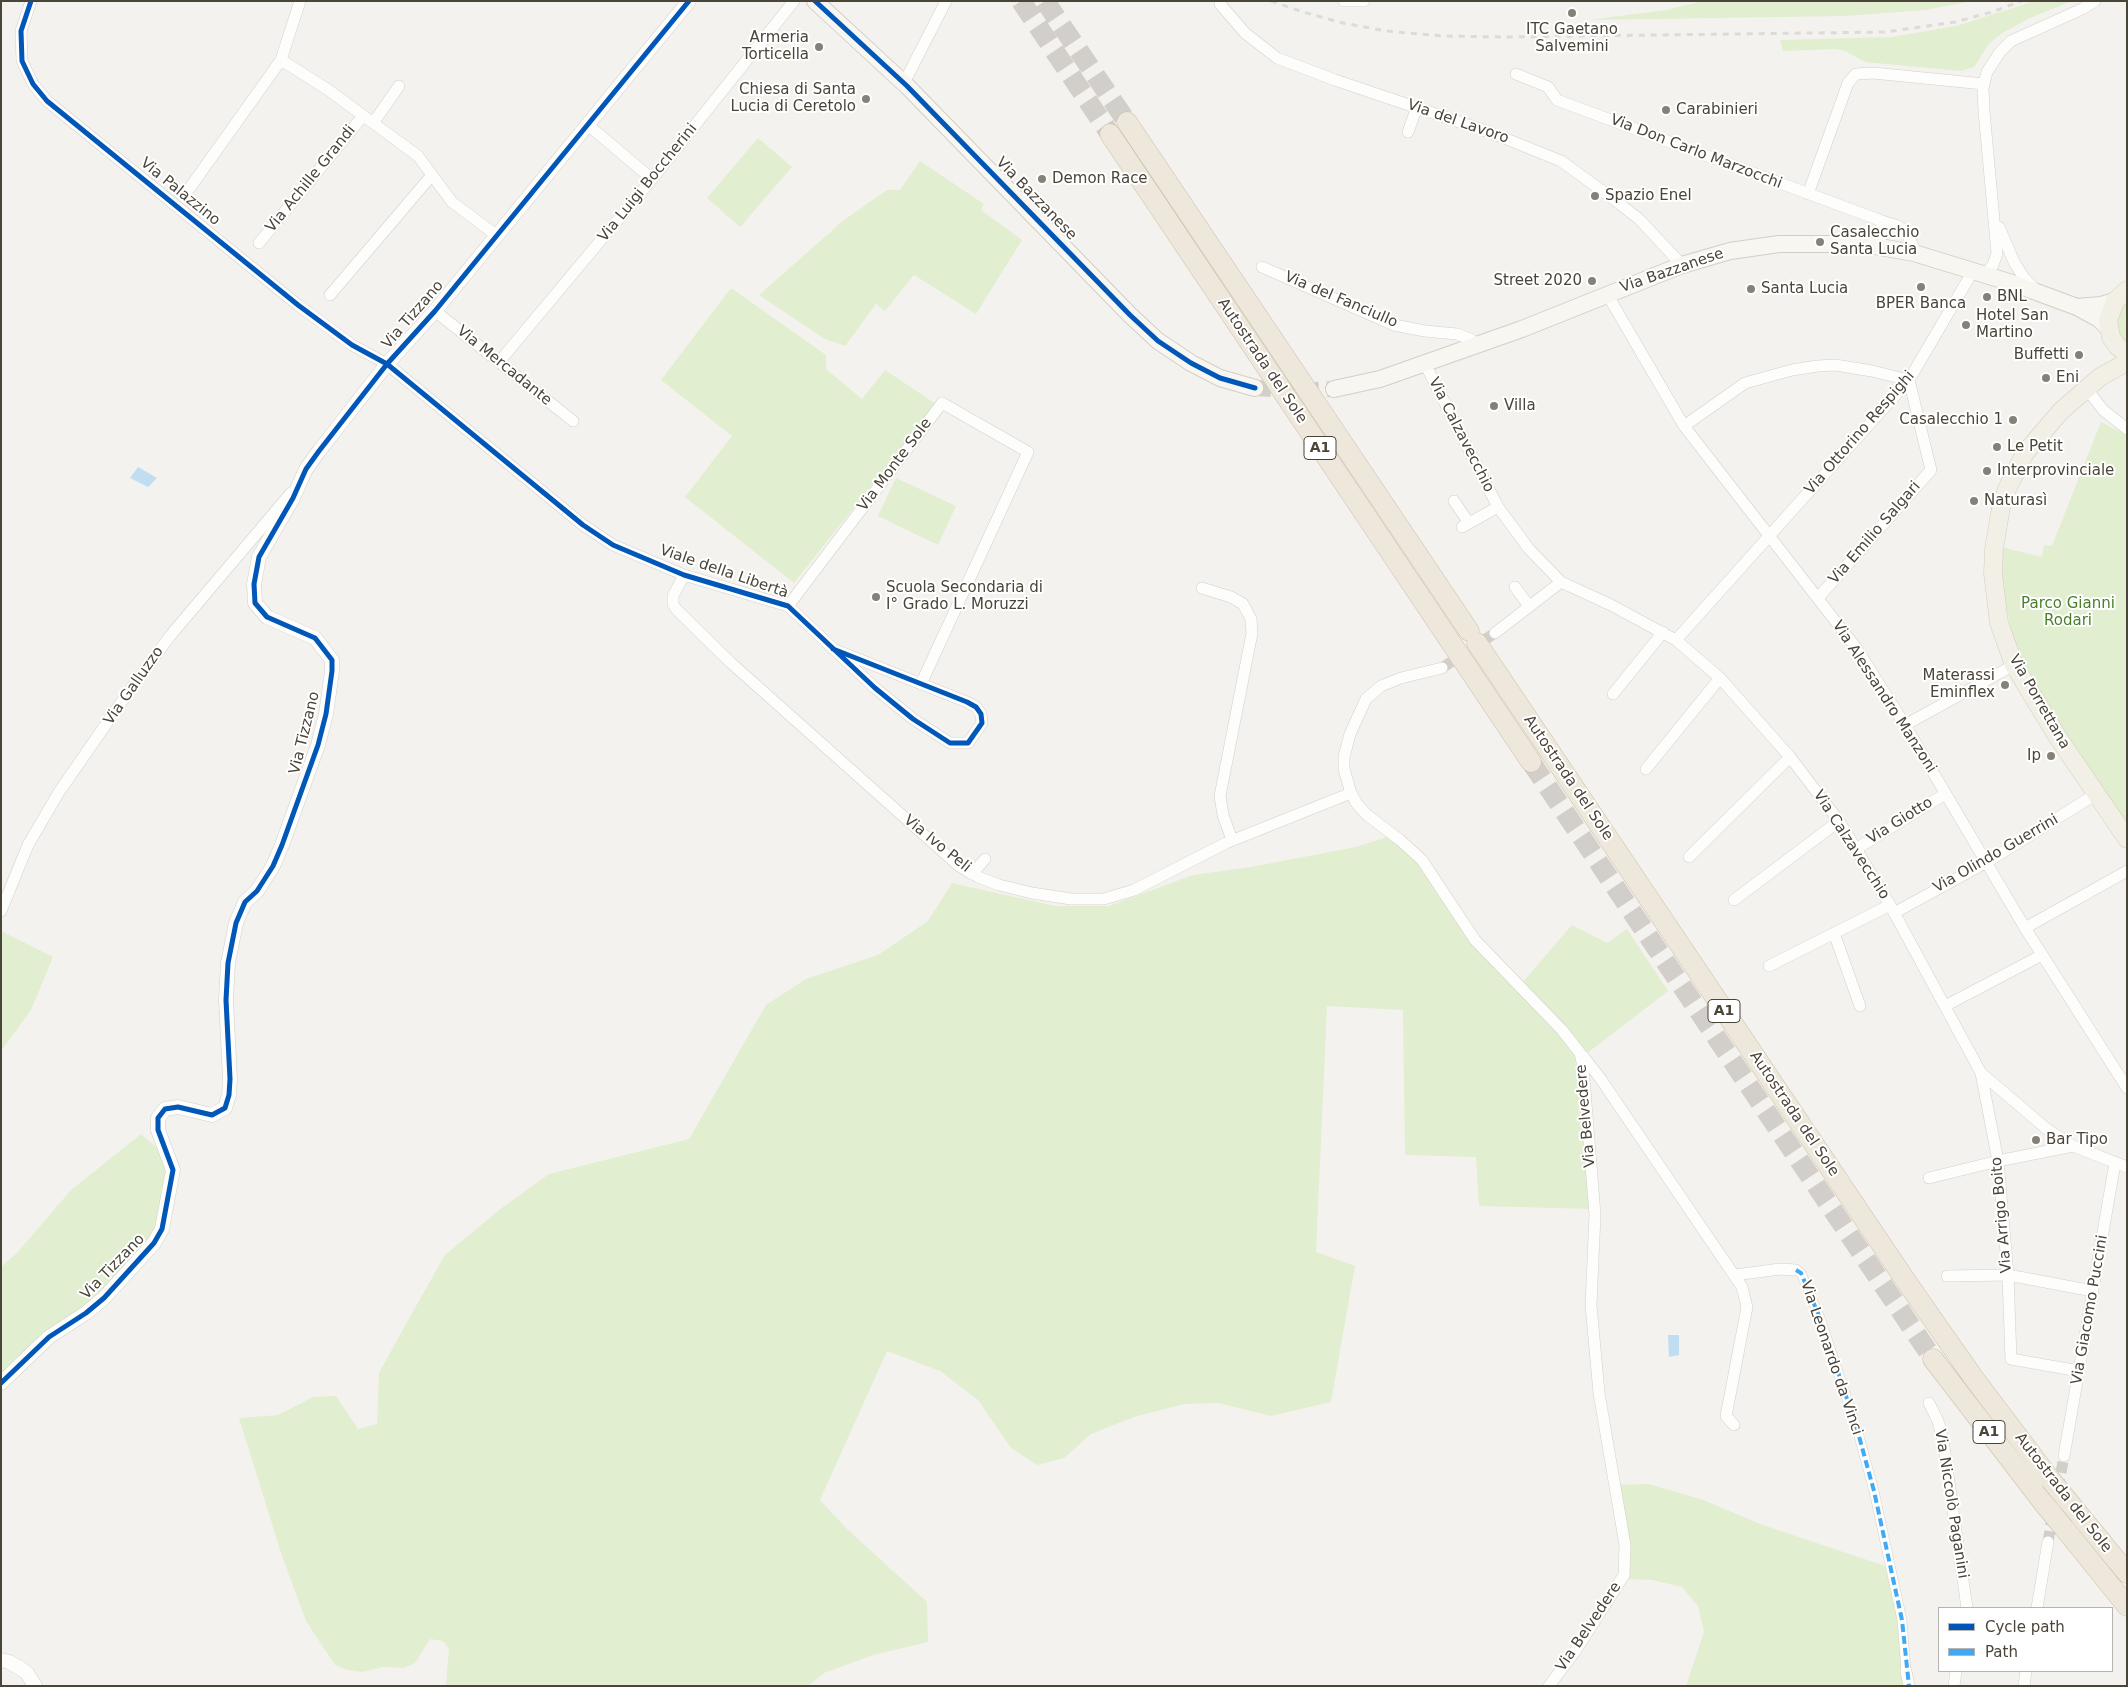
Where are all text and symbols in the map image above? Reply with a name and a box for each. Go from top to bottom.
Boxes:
marker: ITC Gaetano Salvemini [1566,7,1578,19]
place label: ITC Gaetano Salvemini [1526,21,1618,56]
place label: Armeria Torticella [742,29,809,64]
marker: Armeria Torticella [813,41,825,53]
place label: Chiesa di Santa Lucia di Ceretolo [730,81,856,116]
marker: Chiesa di Santa Lucia di Ceretolo [860,93,872,105]
street label: Via del Lavoro [1405,96,1511,148]
place label: Carabinieri [1676,101,1758,119]
marker: Carabinieri [1660,104,1672,116]
street label: Via Don Carlo Marzocchi [1608,111,1784,193]
street label: Via Luigi Boccherini [595,120,701,246]
street label: Via Achille Grandi [262,122,360,236]
street label: Via Palazzino [136,154,224,230]
street label: Via Bazzanese [992,154,1080,244]
place label: Demon Race [1052,170,1148,188]
marker: Demon Race [1036,173,1048,185]
place label: Spazio Enel [1605,187,1692,205]
marker: Spazio Enel [1589,190,1601,202]
place label: Casalecchio Santa Lucia [1830,224,1919,259]
marker: Casalecchio Santa Lucia [1814,236,1826,248]
street label: Via Bazzanese [1618,245,1726,297]
street label: Via del Fanciullo [1282,268,1400,332]
place label: Street 2020 [1493,272,1582,290]
marker: Street 2020 [1586,275,1598,287]
street label: Via Tizzano [378,277,448,353]
place label: Santa Lucia [1761,280,1848,298]
marker: BPER Banca [1915,281,1927,293]
marker: Santa Lucia [1745,283,1757,295]
place label: BNL [1997,288,2027,306]
marker: BNL [1981,291,1993,303]
street label: Autostrada del Sole [1213,295,1311,427]
place label: BPER Banca [1876,295,1966,313]
place label: Hotel San Martino [1976,307,2049,342]
marker: Hotel San Martino [1960,319,1972,331]
street label: Via Mercadante [453,322,555,410]
place label: Buffetti [2014,346,2069,364]
marker: Buffetti [2073,349,2085,361]
street label: Via Ottorino Respighi [1801,367,1919,499]
place label: Eni [2056,369,2079,387]
marker: Eni [2040,372,2052,384]
street label: Via Calzavecchio [1424,375,1498,495]
place label: Villa [1504,397,1536,415]
marker: Villa [1488,400,1500,412]
place label: Casalecchio 1 [1899,411,2003,429]
marker: Casalecchio 1 [2007,414,2019,426]
street label: Via Monte Sole [854,415,936,515]
road number: A1 [1304,436,1336,459]
place label: Le Petit [2007,438,2063,456]
marker: Le Petit [1991,441,2003,453]
place label: Interprovinciale [1997,462,2114,480]
marker: Interprovinciale [1981,465,1993,477]
street label: Via Emilio Salgari [1825,478,1925,588]
place label: Naturasì [1984,492,2047,510]
marker: Naturasì [1968,495,1980,507]
street label: Viale della Libertà [657,542,791,602]
place label: Scuola Secondaria di I° Grado L. Moruzzi [886,579,1043,614]
marker: Scuola Secondaria di I° Grado L. Moruzzi [870,591,882,603]
park label: Parco Gianni Rodari [2021,595,2115,630]
street label: Via Alessandro Manzoni [1828,618,1940,776]
street label: Via Galluzzo [100,643,168,729]
street label: Via Porrettana [2005,651,2073,753]
place label: Materassi Eminflex [1923,667,1995,702]
marker: Materassi Eminflex [1999,679,2011,691]
street label: Via Tizzano [286,690,324,776]
street label: Autostrada del Sole [1519,712,1617,844]
place label: Ip [2027,747,2041,765]
marker: Ip [2045,750,2057,762]
street label: Via Calzavecchio [1809,787,1893,903]
street label: Via Giotto [1864,794,1936,848]
street label: Via Ivo Peli [900,811,974,877]
street label: Via Olindo Guerrini [1930,811,2062,897]
road number: A1 [1708,999,1740,1022]
street label: Autostrada del Sole [1745,1048,1843,1180]
street label: Via Belvedere [1573,1064,1599,1168]
place label: Bar Tipo [2046,1131,2108,1149]
marker: Bar Tipo [2030,1134,2042,1146]
street label: Via Arrigo Boito [1988,1156,2016,1274]
street label: Via Tizzano [77,1230,149,1304]
street label: Via Giacomo Puccini [2068,1234,2112,1386]
street label: Via Leonardo da Vinci [1796,1278,1866,1438]
road number: A1 [1973,1420,2005,1444]
street label: Via Niccolò Paganini [1930,1428,1972,1580]
street label: Autostrada del Sole [2011,1429,2115,1557]
street label: Via Belvedere [1553,1579,1625,1675]
legend [1938,1607,2113,1672]
text: Cycle path [1985,1618,2065,1636]
text: Path [1985,1643,2018,1661]

